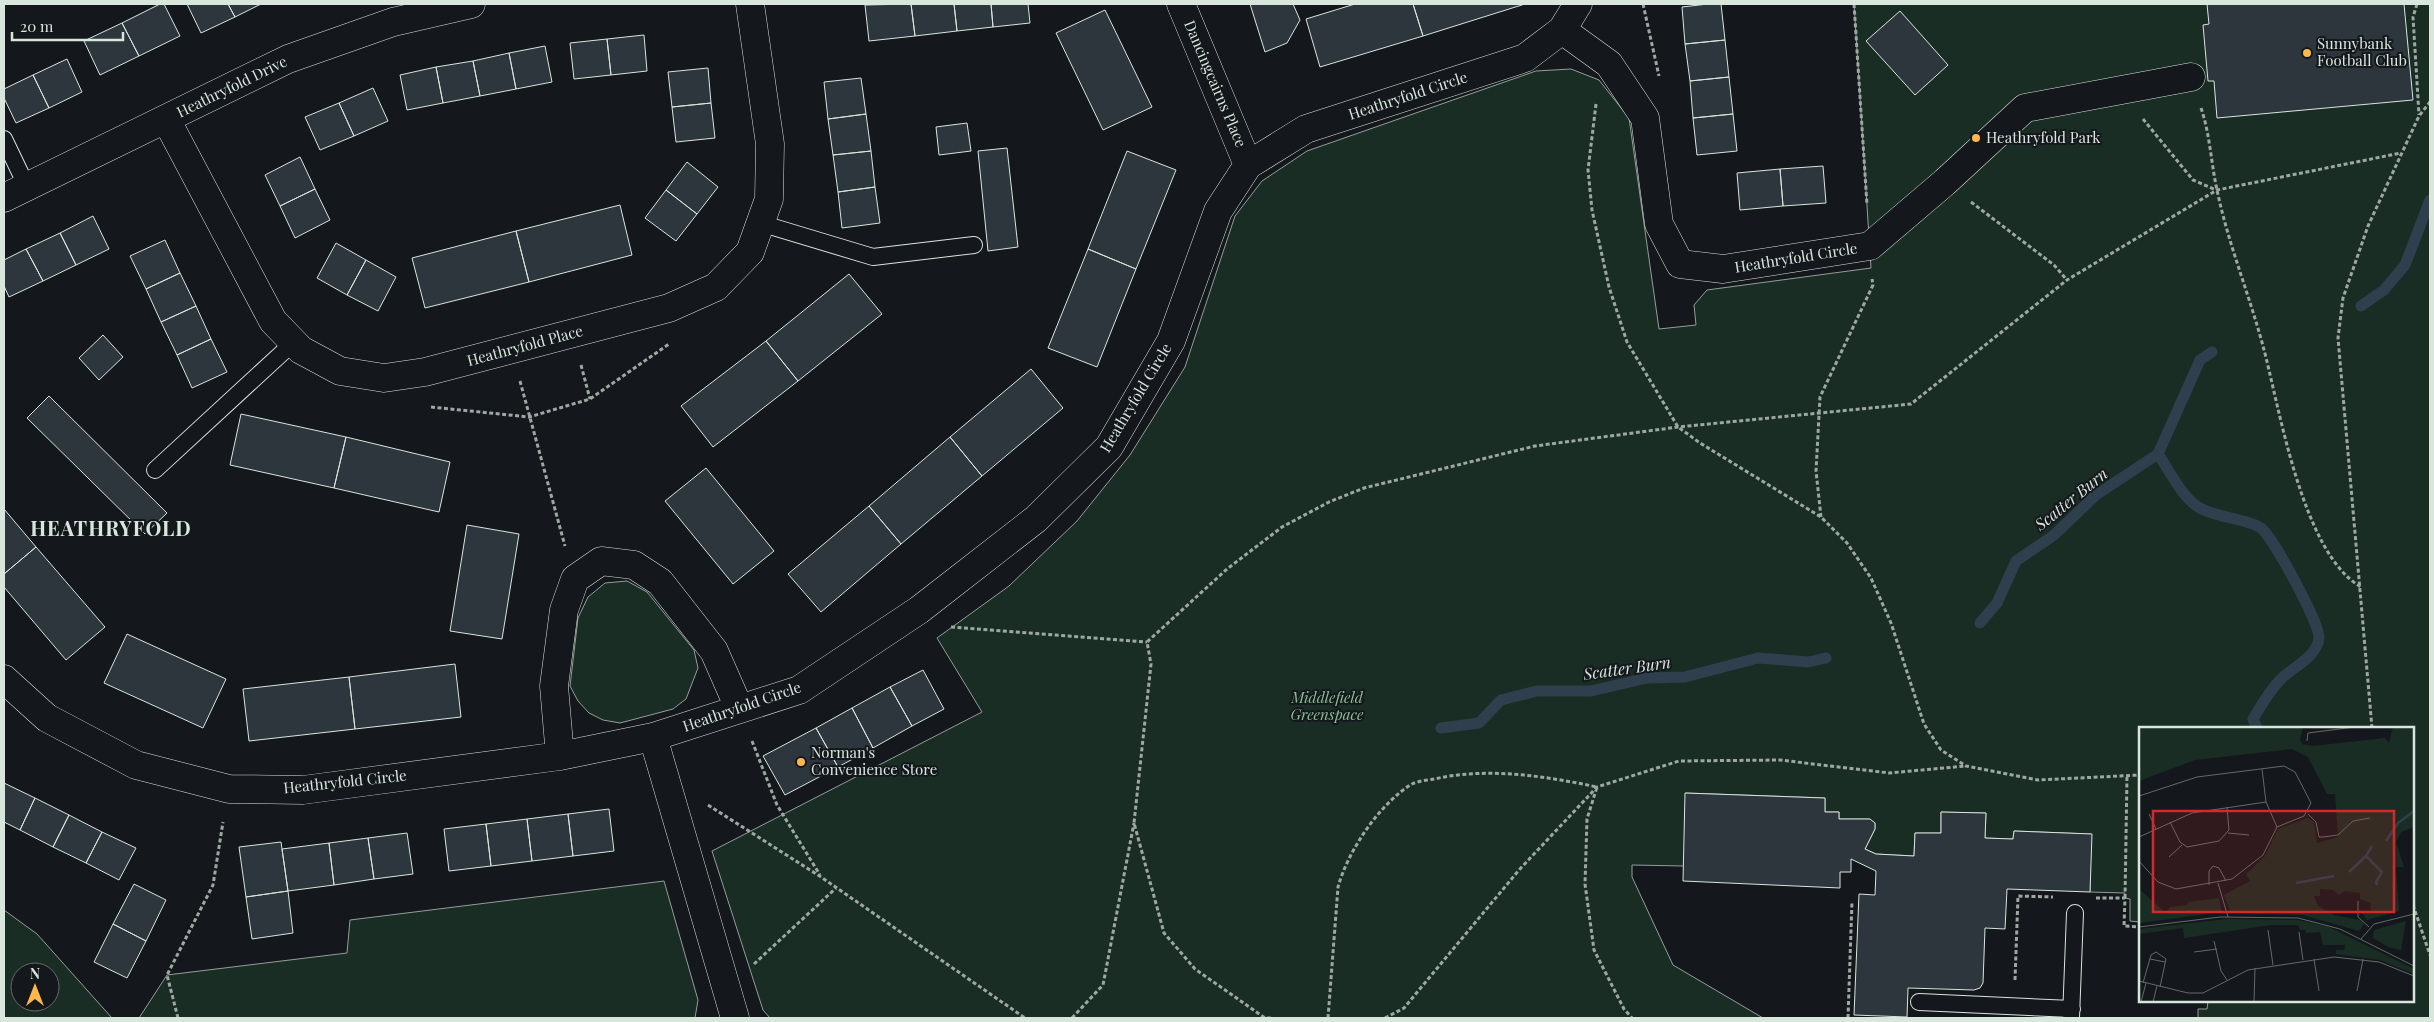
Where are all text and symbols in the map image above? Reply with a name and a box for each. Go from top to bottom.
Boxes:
scale bar [12,10,124,42]
text: 20 m [20,16,54,36]
street label: Dancingcairns Place [1180,17,1252,150]
place label: Sunnybank Football Club [2317,33,2407,70]
marker: Sunnybank Football Club [2301,47,2313,59]
street label: Heathryfold Drive [173,51,290,122]
street label: Heathryfold Circle [1346,66,1470,124]
place label: Heathryfold Park [1986,127,2101,147]
marker: Heathryfold Park [1970,132,1982,144]
street label: Heathryfold Circle [1733,237,1859,277]
street label: Heathryfold Place [465,320,585,370]
street label: Heathryfold Circle [1095,339,1176,456]
water label: Scatter Burn [2029,463,2111,535]
district label: HEATHRYFOLD [30,514,192,541]
water label: Scatter Burn [1581,651,1672,684]
street label: Heathryfold Circle [680,676,804,736]
park label: Middlefield Greenspace [1290,687,1364,724]
inset map [2139,727,2414,1002]
place label: Norman's Convenience Store [811,742,937,779]
marker: Norman's Convenience Store [795,756,807,768]
street label: Heathryfold Circle [282,765,408,797]
north arrow [10,962,60,1012]
text: N [30,964,40,983]

